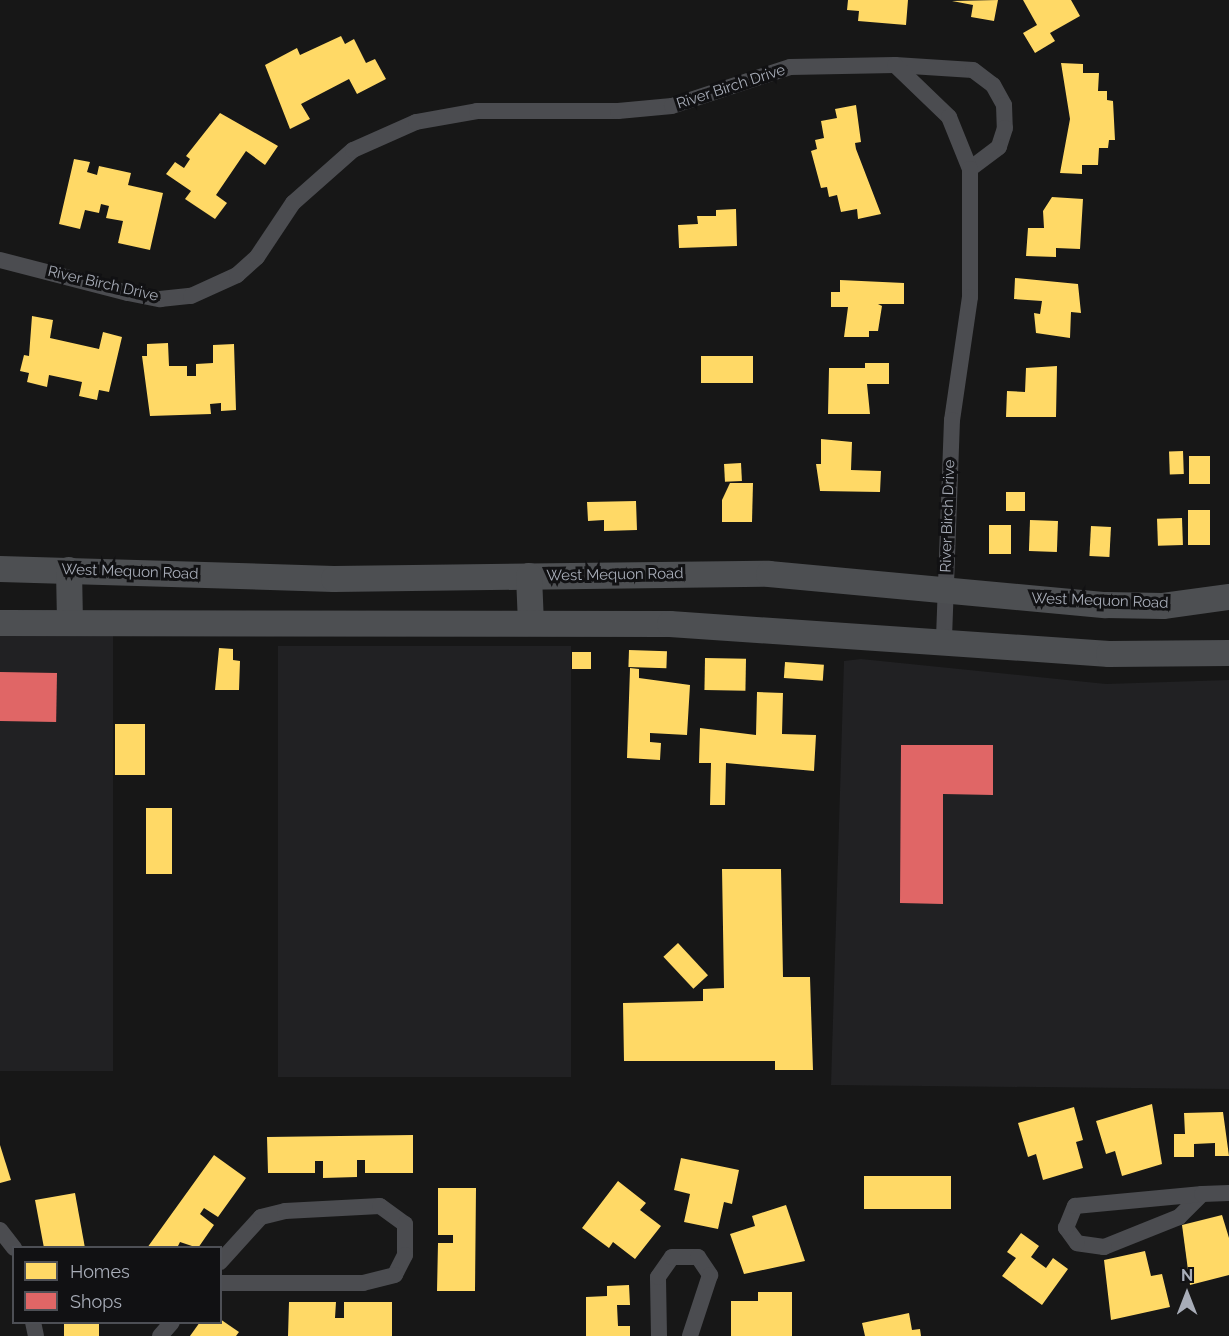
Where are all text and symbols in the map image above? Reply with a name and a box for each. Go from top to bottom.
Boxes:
street label: River Birch Drive [674,61,788,113]
street label: River Birch Drive [46,262,160,306]
street label: River Birch Drive [937,459,959,573]
street label: West Mequon Road [61,561,199,583]
street label: West Mequon Road [546,565,684,585]
street label: West Mequon Road [1031,590,1169,612]
legend [12,1246,222,1324]
text: Homes [70,1261,130,1282]
north arrow [1157,1264,1217,1324]
text: N [1181,1266,1193,1285]
text: Shops [70,1291,122,1312]

